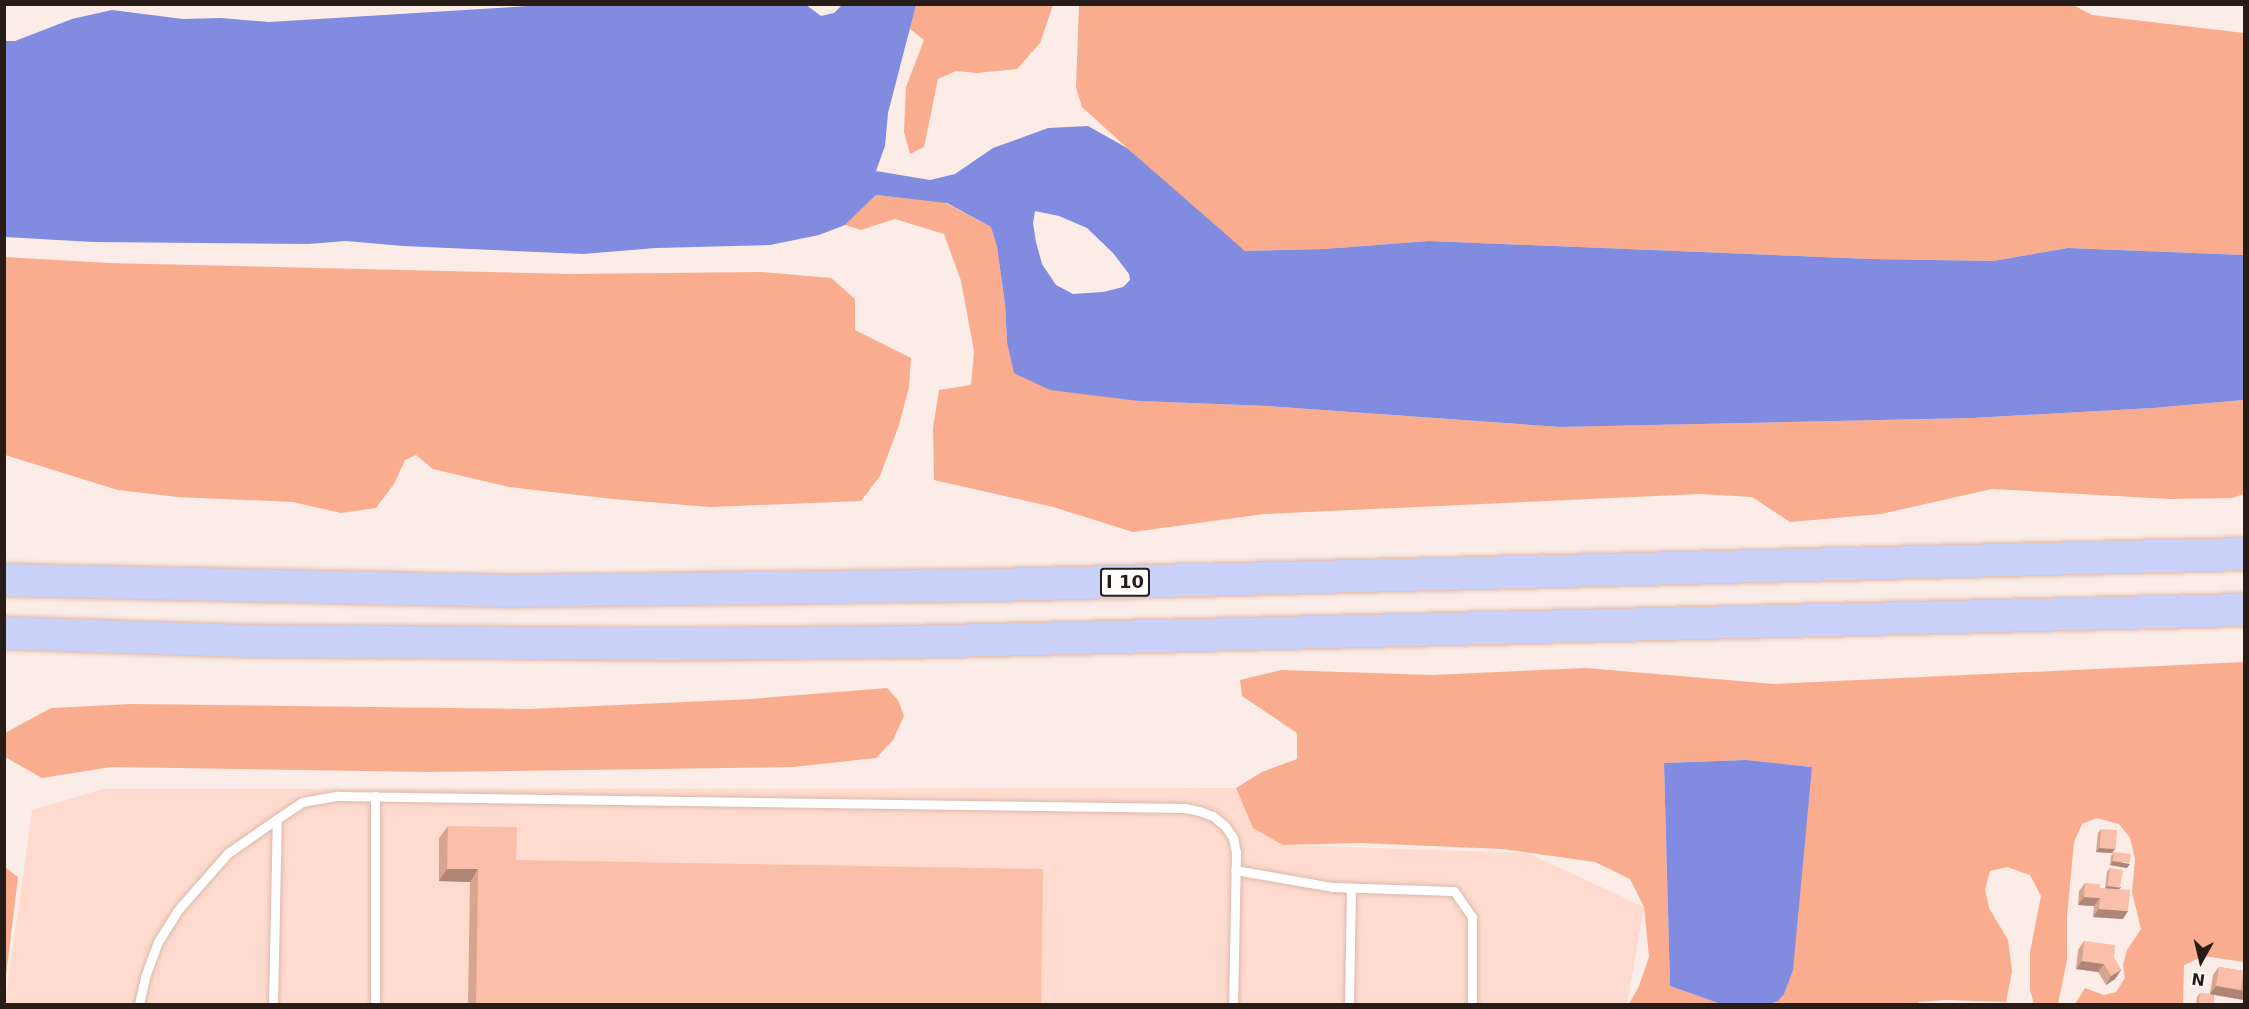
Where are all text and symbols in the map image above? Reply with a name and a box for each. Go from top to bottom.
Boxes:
road number: I 10 [1100,567,1150,597]
north arrow [2171,931,2231,991]
text: N [2190,969,2206,990]

